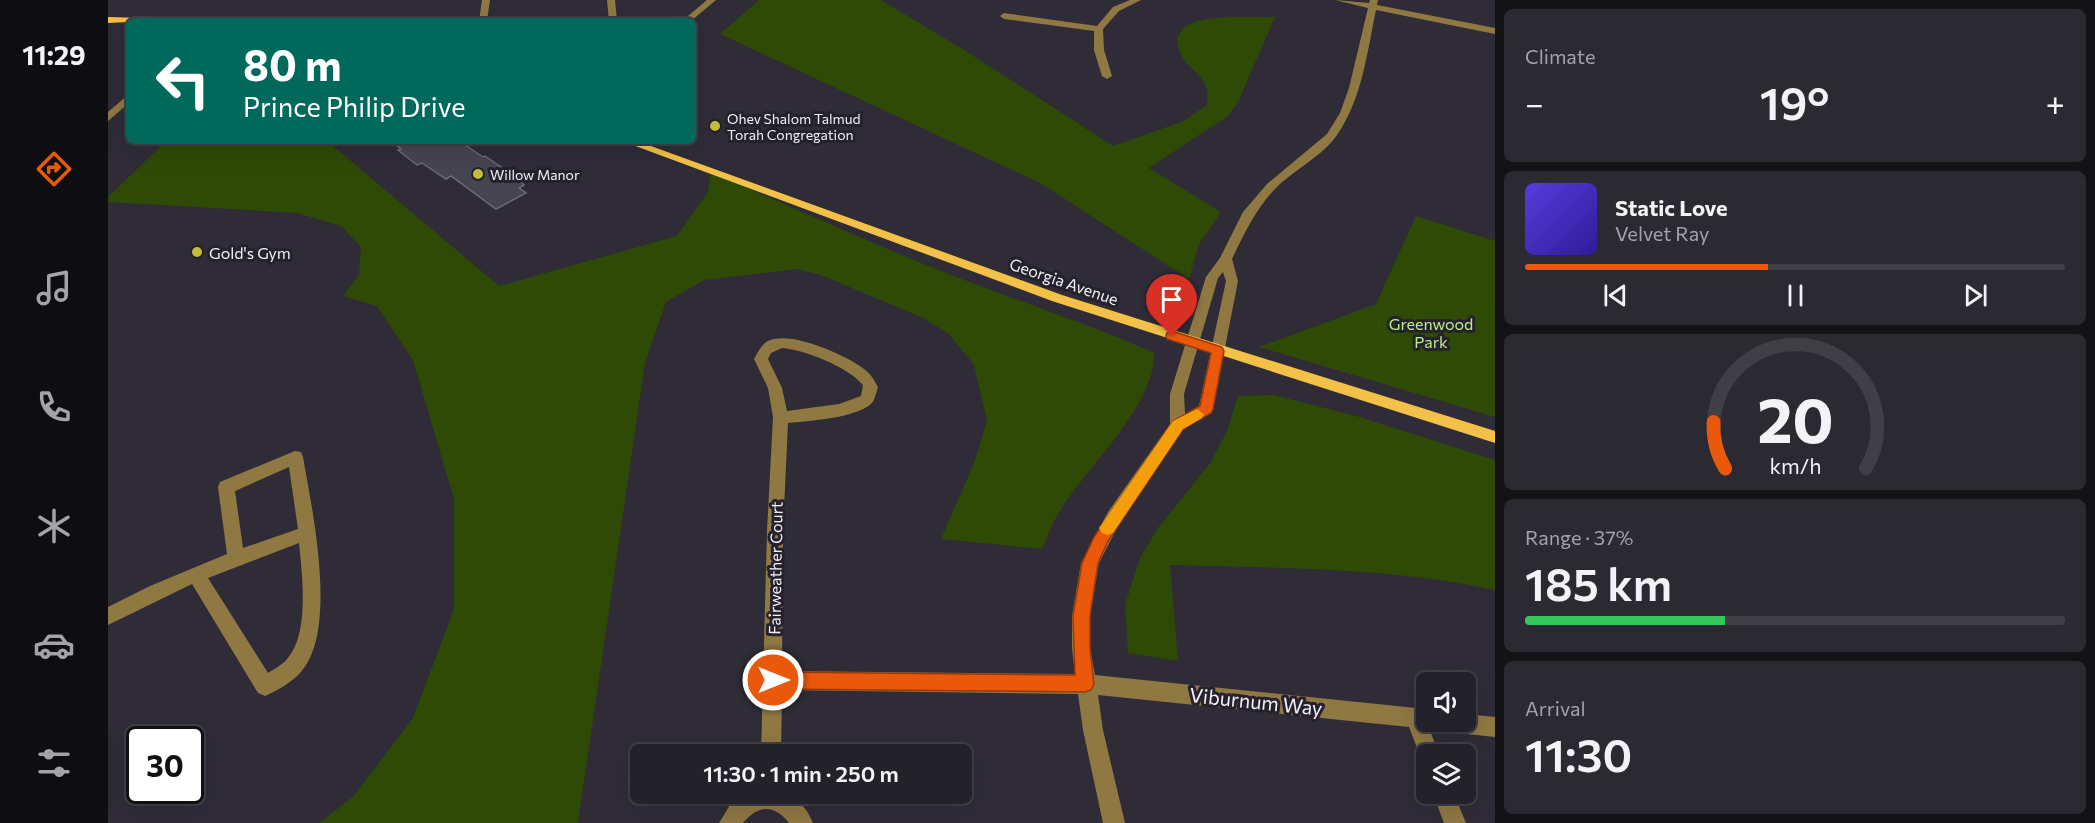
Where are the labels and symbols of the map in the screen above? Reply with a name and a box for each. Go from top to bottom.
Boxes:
place label: Ohev Shalom Talmud Torah Congregation [727,110,861,143]
marker: Ohev Shalom Talmud Torah Congregation [708,119,722,133]
place label: Willow Manor [490,166,580,183]
marker: Willow Manor [471,167,485,181]
place label: Gold's Gym [209,243,291,262]
marker: Gold's Gym [190,245,204,259]
street label: Georgia Avenue [1007,254,1121,308]
pin [1146,274,1197,336]
park label: Greenwood Park [1389,314,1473,351]
street label: Fairweather Court [764,501,786,635]
position arrow [741,648,805,712]
street label: Viburnum Way [1188,682,1324,720]
speed limit sign: 30 [126,726,204,804]

